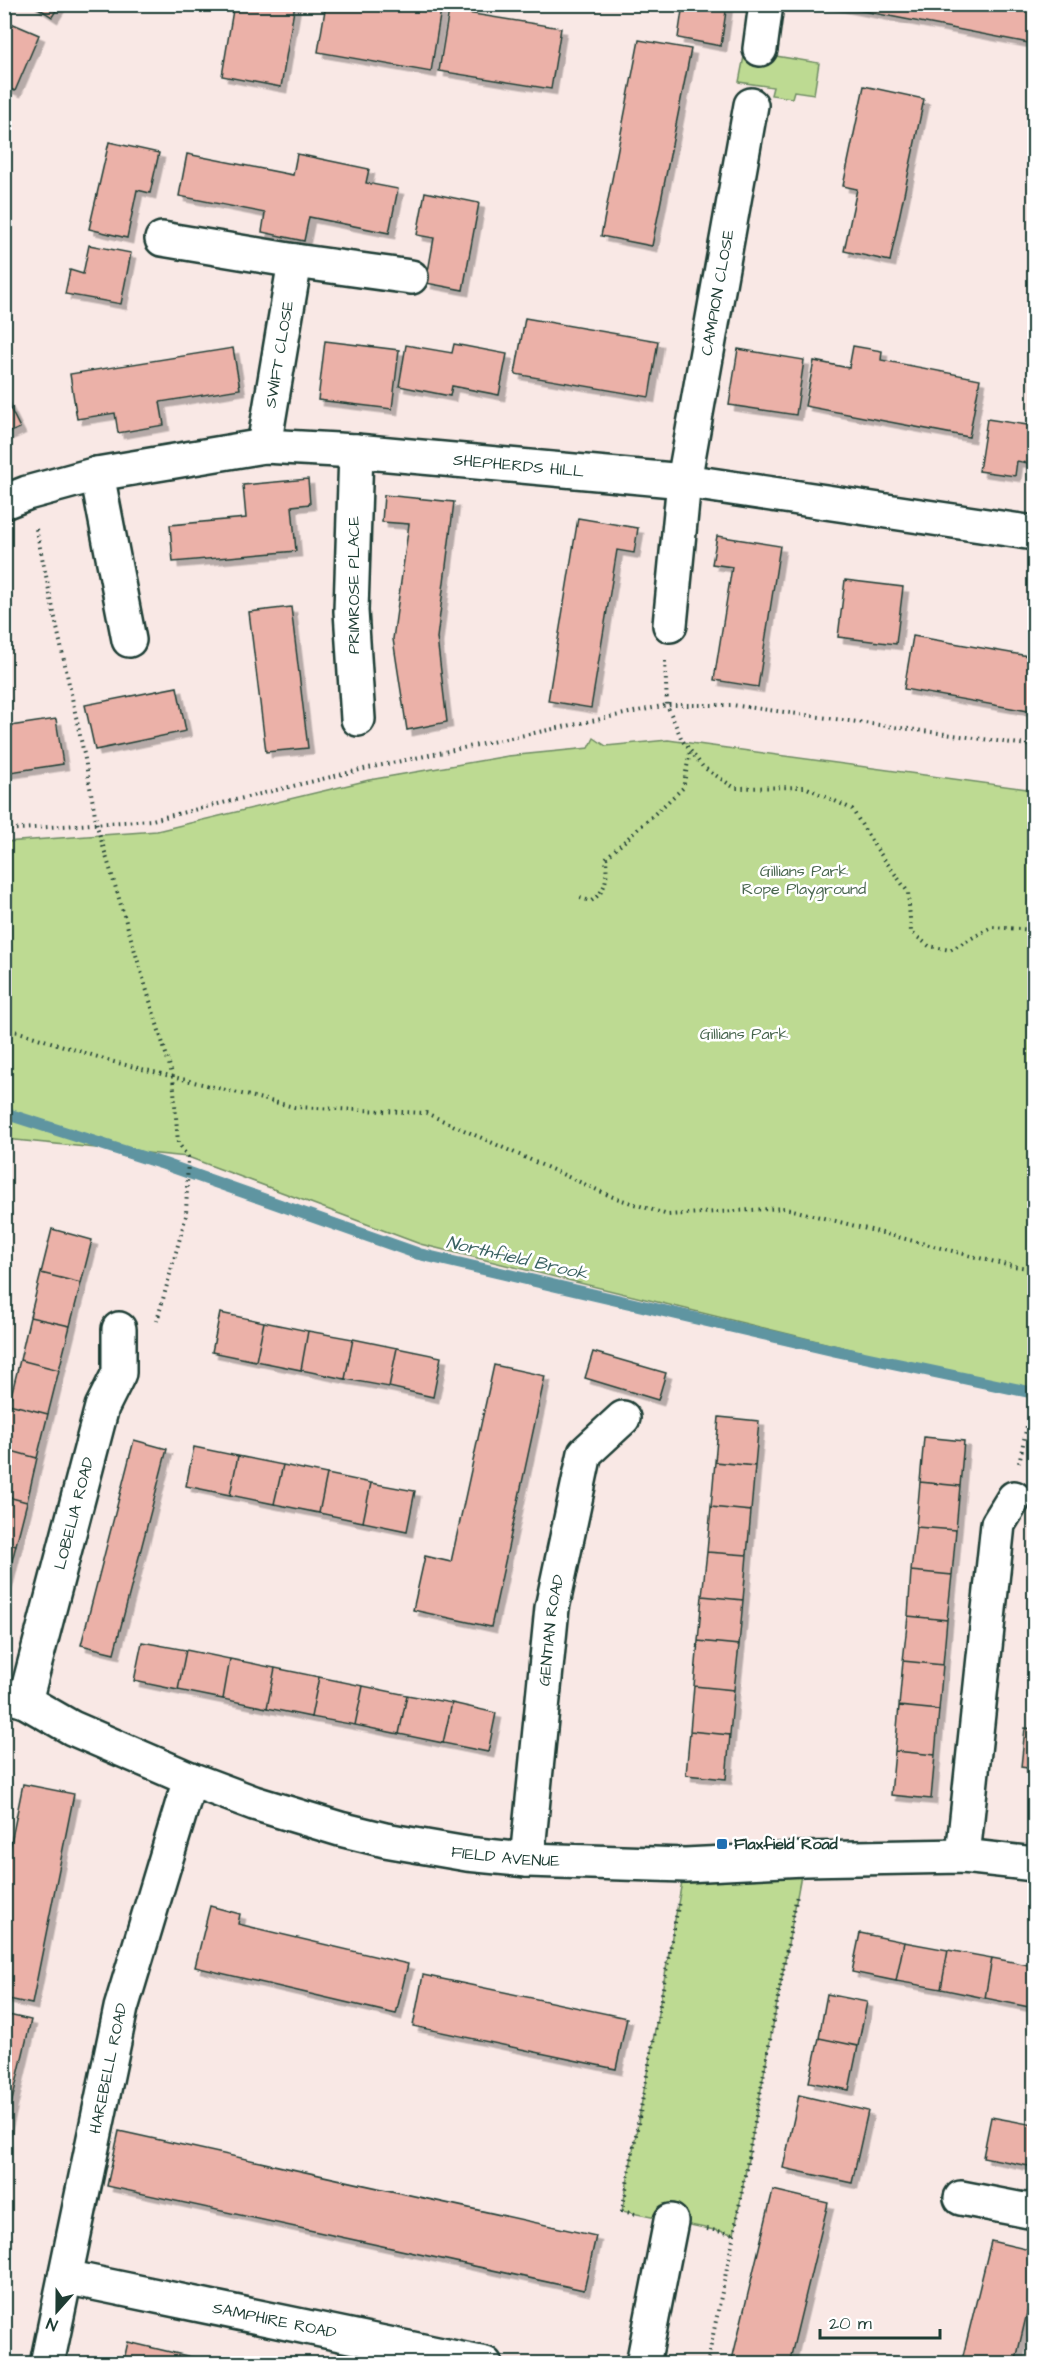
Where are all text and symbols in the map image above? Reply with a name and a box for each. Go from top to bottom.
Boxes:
street label: CAMPION CLOSE [696,227,740,357]
street label: SWIFT CLOSE [260,299,299,409]
street label: SHEPHERDS HILL [452,449,585,483]
street label: PRIMROSE PLACE [343,516,365,654]
park label: Gillians Park Rope Playground [742,860,866,901]
park label: Gillians Park [700,1023,788,1045]
water label: Northfield Brook [444,1230,591,1287]
street label: LOBELIA ROAD [49,1455,99,1572]
street label: GENTIAN ROAD [533,1572,570,1687]
place label: Flaxfield Road [734,1833,839,1855]
marker: Flaxfield Road [715,1837,729,1851]
street label: FIELD AVENUE [450,1840,561,1872]
street label: HAREBELL ROAD [84,2001,133,2136]
north arrow [27,2281,87,2341]
street label: SAMPHIRE ROAD [211,2297,339,2344]
scale bar [820,2302,940,2340]
text: 20 m [829,2311,872,2336]
text: N [43,2312,61,2336]

